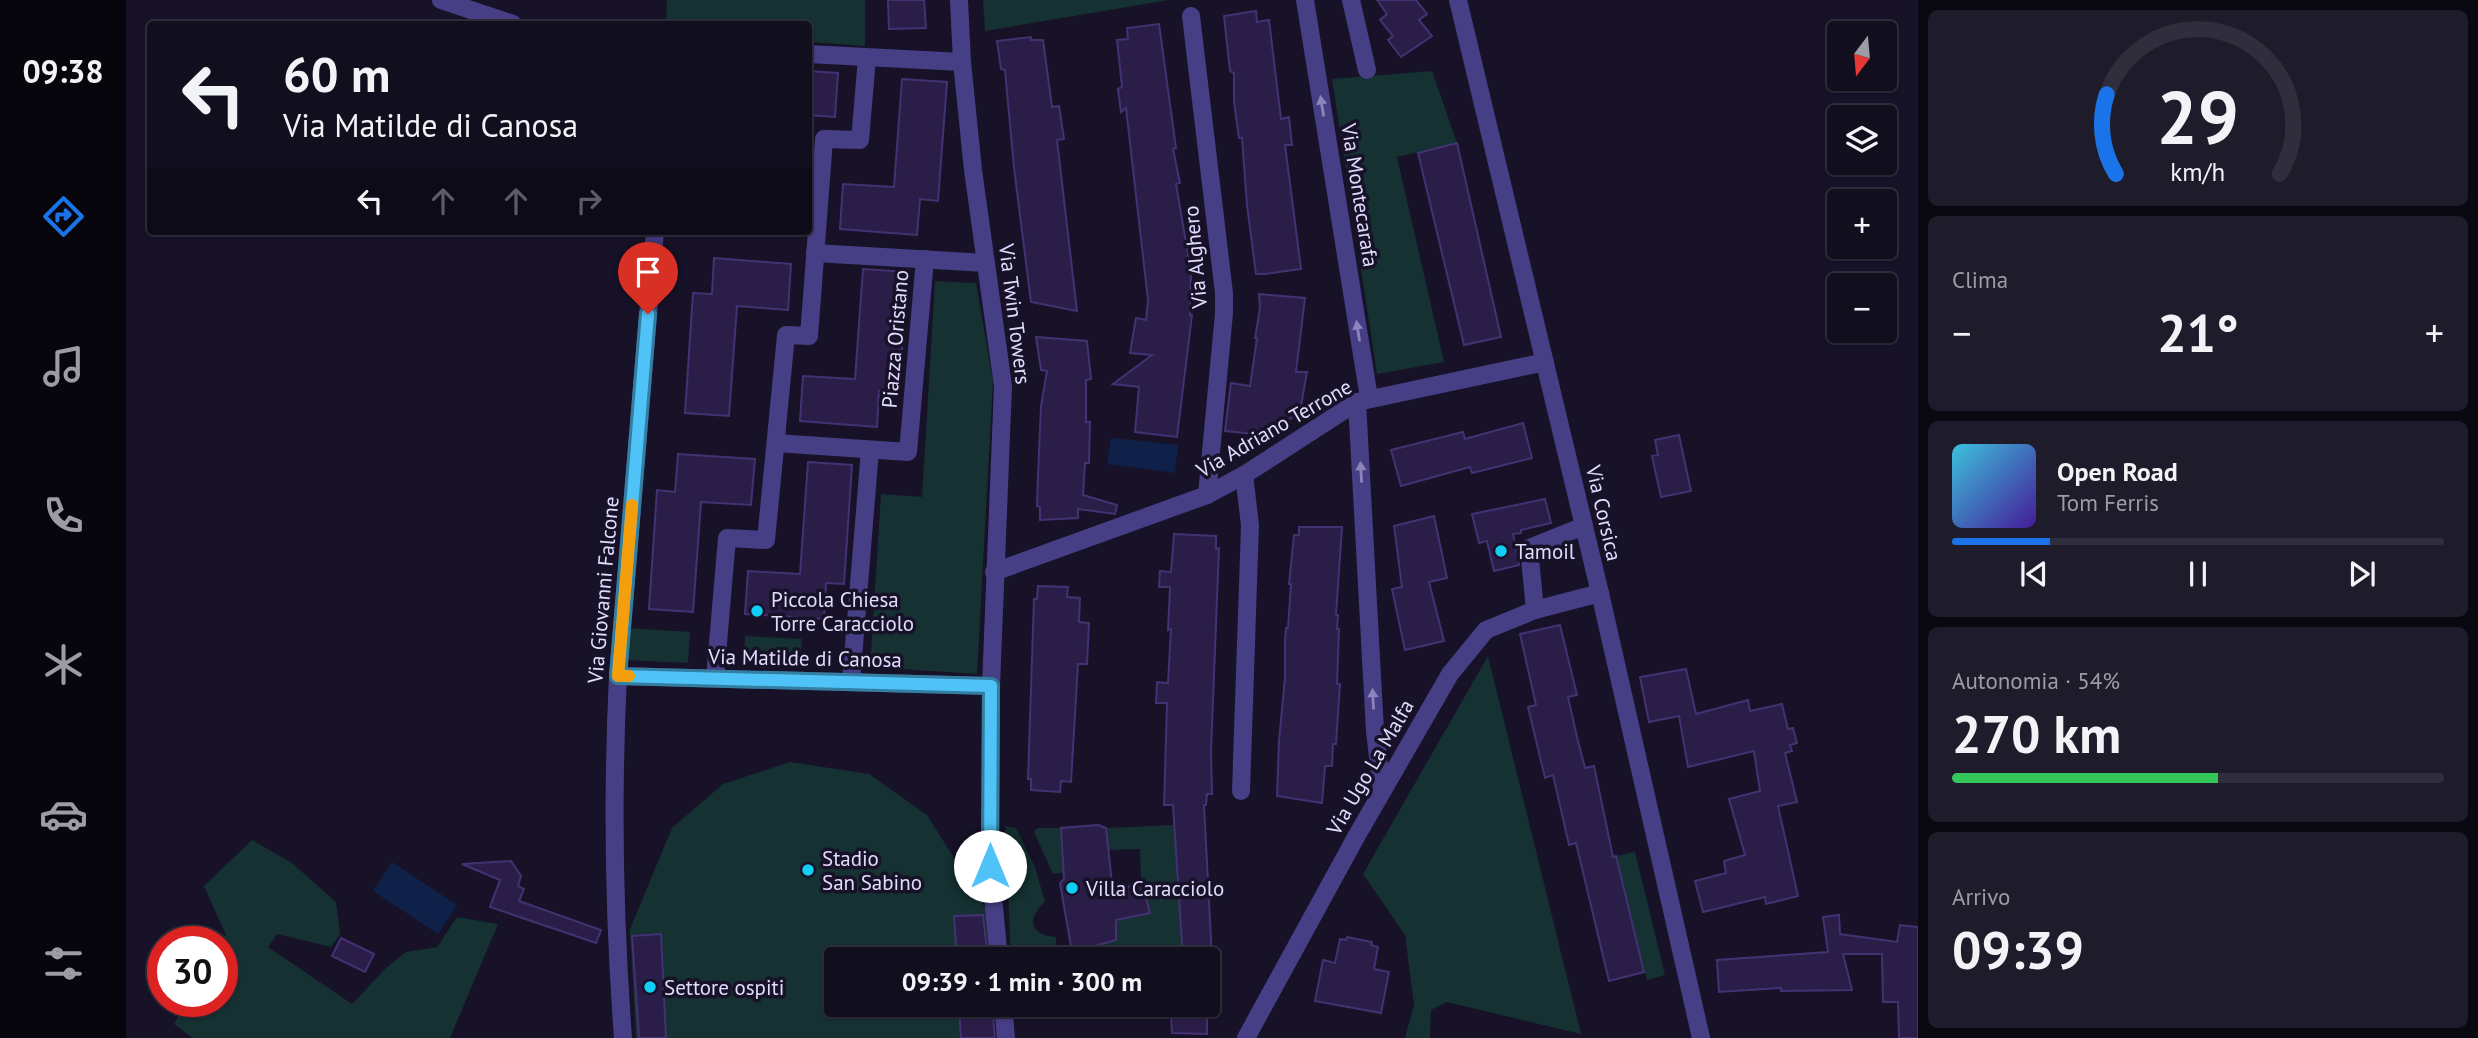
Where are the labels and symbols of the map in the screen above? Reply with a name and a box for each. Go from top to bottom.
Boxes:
north arrow [1827,21,1897,91]
one-way arrow [1316,95,1327,117]
street label: Via Montecarafa [1335,120,1385,269]
street label: Via Alghero [1177,204,1213,311]
street label: Via Twin Towers [993,241,1037,386]
pin [618,242,678,314]
street label: Piazza Oristano [876,269,914,409]
one-way arrow [1353,320,1364,342]
street label: Via Adriano Terrone [1191,373,1356,484]
one-way arrow [1355,460,1366,482]
street label: Via Corsica [1580,461,1628,564]
street label: Via Giovanni Falcone [581,495,625,686]
place label: Tamoil [1515,538,1575,565]
marker: Tamoil [1493,543,1509,559]
place label: Piccola Chiesa Torre Caracciolo [771,586,914,637]
marker: Piccola Chiesa Torre Caracciolo [749,603,765,619]
street label: Via Matilde di Canosa [707,643,902,673]
one-way arrow [1367,688,1378,710]
street label: Via Ugo La Malfa [1320,694,1420,841]
position arrow [953,829,1027,903]
place label: Stadio San Sabino [822,845,922,896]
marker: Stadio San Sabino [800,862,816,878]
place label: Villa Caracciolo [1085,875,1224,902]
marker: Villa Caracciolo [1064,880,1080,896]
speed limit sign: 30 [147,926,238,1017]
place label: Settore ospiti [664,974,784,1001]
marker: Settore ospiti [642,979,658,995]

